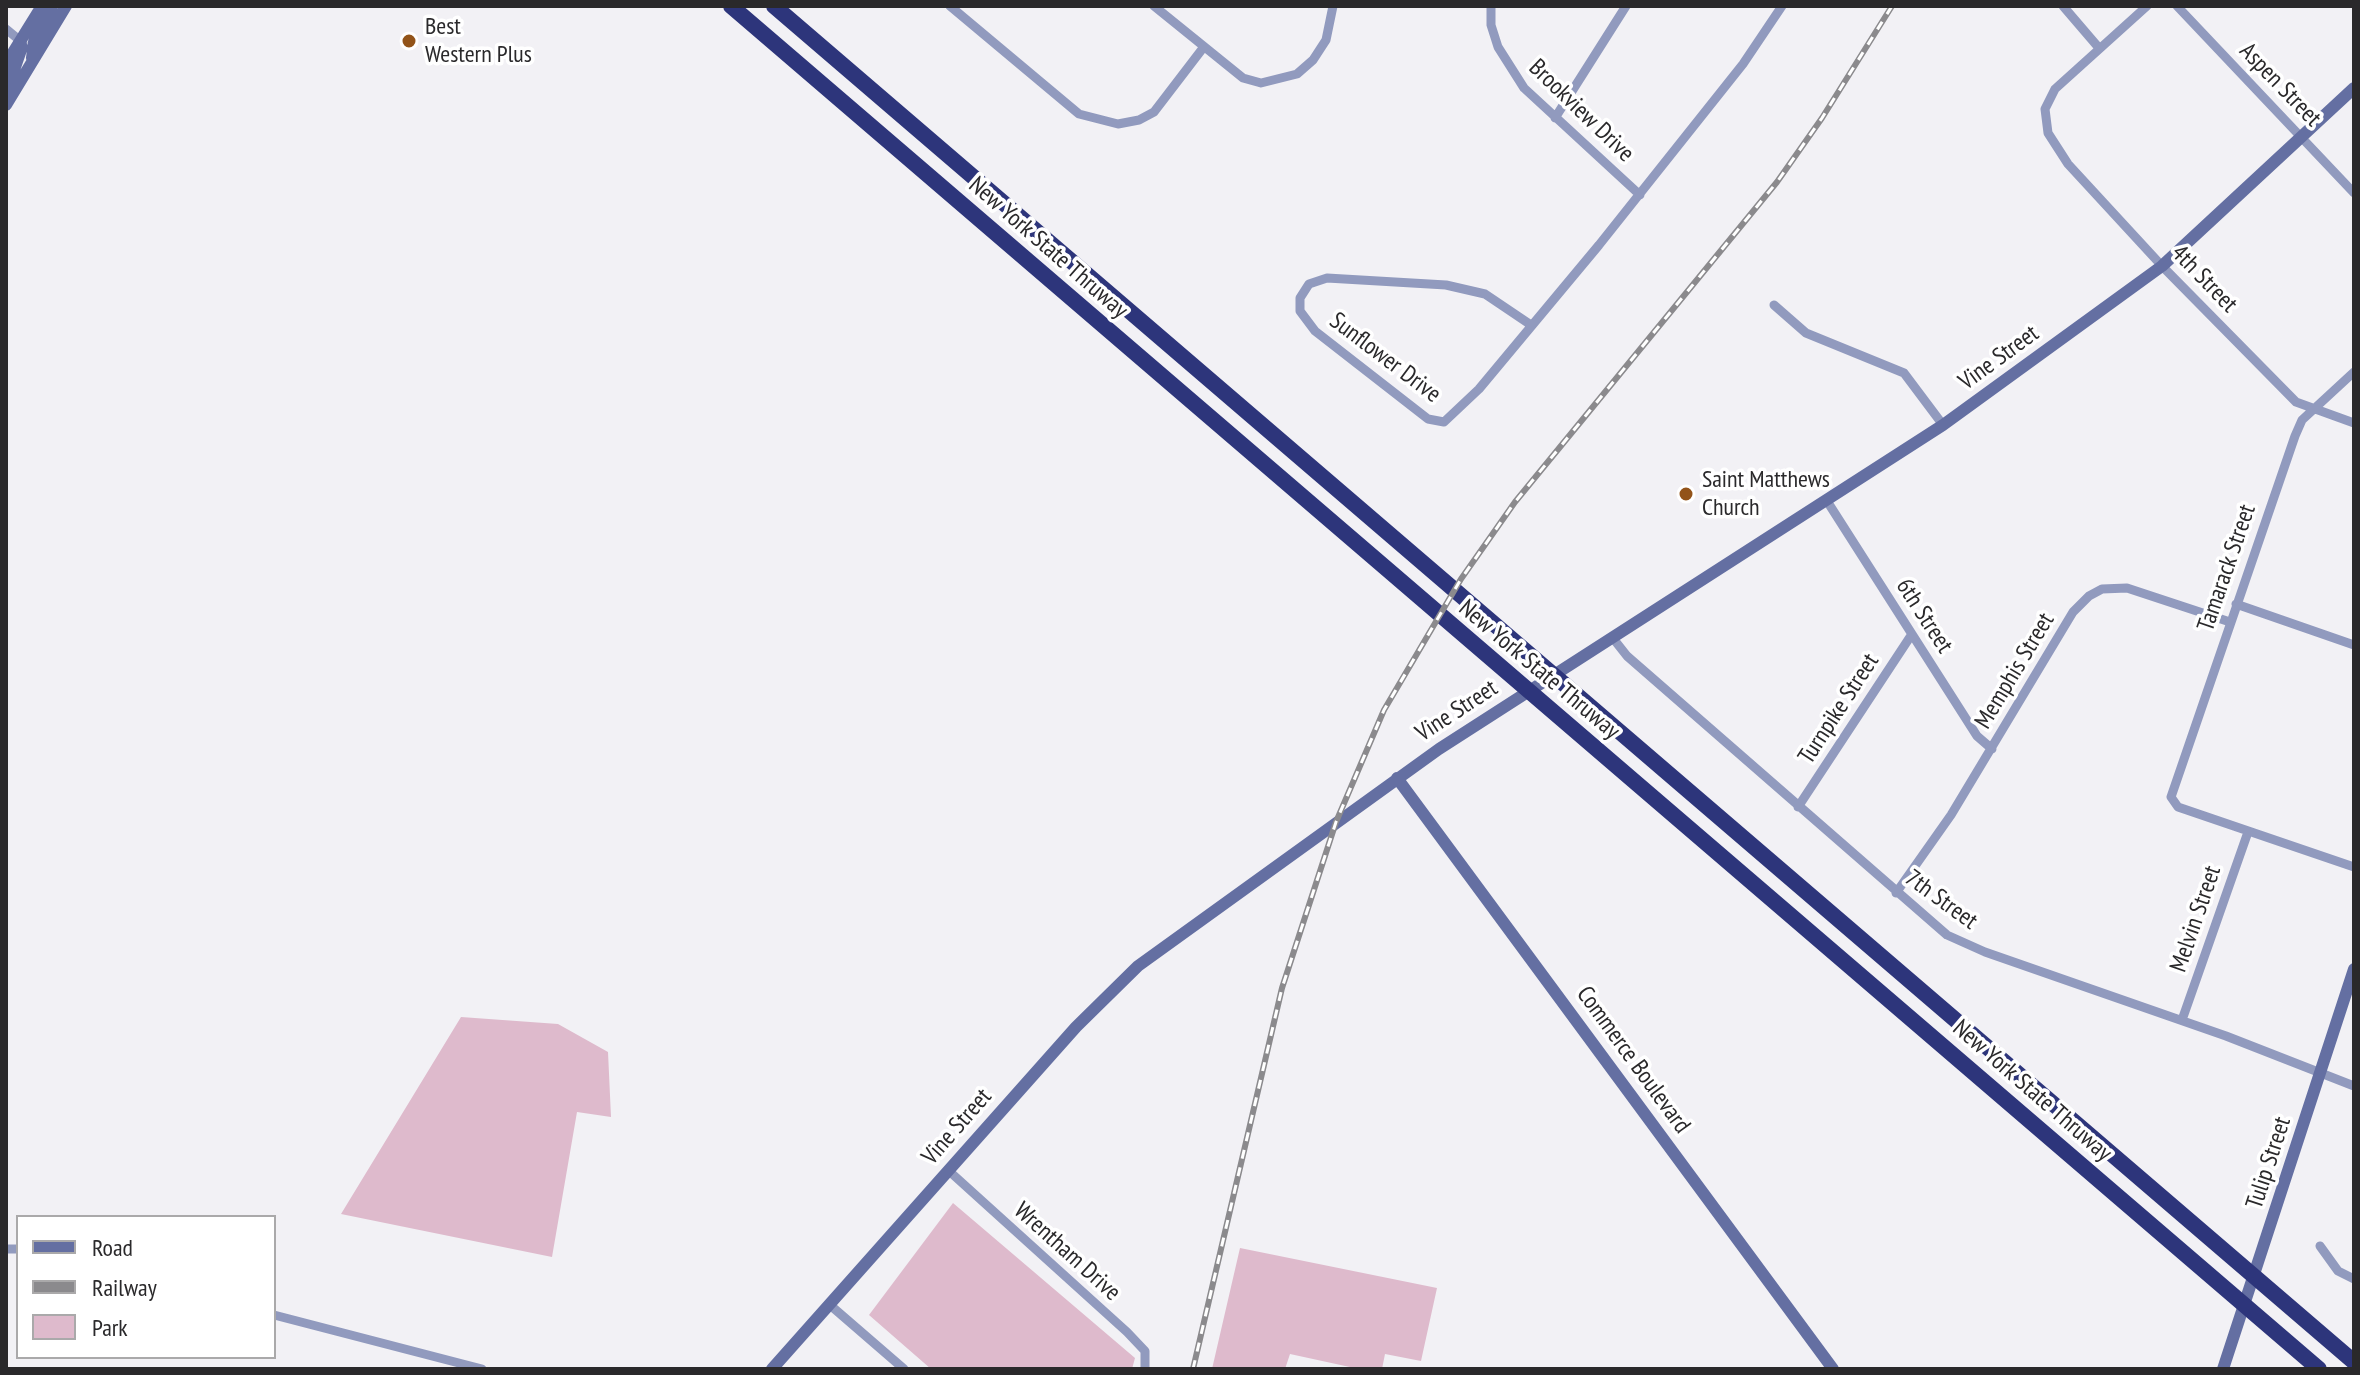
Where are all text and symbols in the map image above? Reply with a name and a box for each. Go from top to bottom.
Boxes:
place label: Best Western Plus [425,13,532,69]
marker: Best Western Plus [400,32,418,50]
street label: Aspen Street [2233,37,2327,133]
street label: Brookview Drive [1522,54,1640,168]
street label: New York State Thruway [963,171,1133,325]
street label: 4th Street [2165,239,2243,319]
street label: Sunflower Drive [1324,307,1446,409]
street label: Vine Street [1954,319,2044,397]
place label: Saint Matthews Church [1702,466,1830,522]
marker: Saint Matthews Church [1677,485,1695,503]
street label: Tamarack Street [2192,501,2262,635]
street label: 6th Street [1889,573,1959,659]
street label: New York State Thruway [1453,594,1625,746]
street label: Memphis Street [1969,608,2061,734]
street label: Turnpike Street [1793,648,1885,770]
street label: Vine Street [1411,674,1503,748]
street label: Melvin Street [2164,862,2228,976]
street label: 7th Street [1899,864,1983,936]
street label: Commerce Boulevard [1570,981,1696,1139]
street label: New York State Thruway [1947,1014,2117,1168]
street label: Vine Street [916,1083,998,1171]
street label: Tulip Street [2241,1113,2297,1213]
street label: Wrentham Drive [1008,1197,1126,1307]
legend [16,1215,276,1359]
text: Road [92,1232,133,1263]
text: Railway [92,1272,157,1303]
text: Park [92,1312,128,1343]

